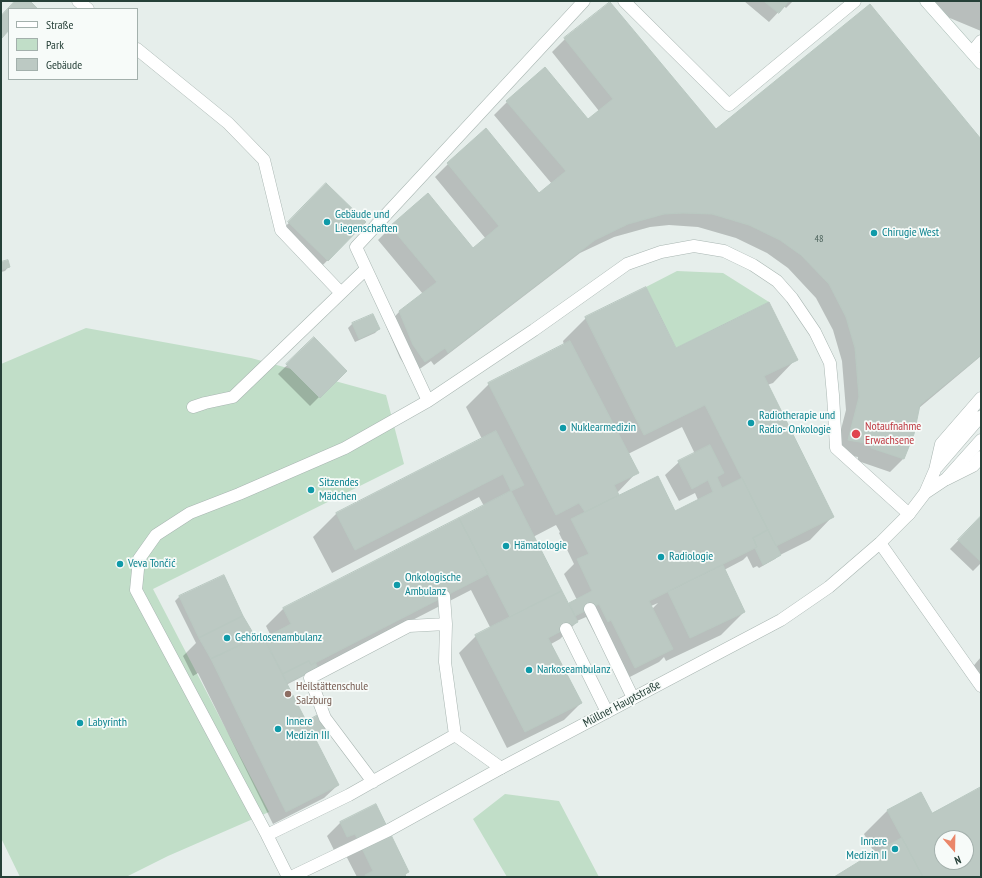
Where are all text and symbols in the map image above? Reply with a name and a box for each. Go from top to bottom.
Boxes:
legend [8,8,138,80]
text: Straße [46,17,73,32]
text: Park [46,37,64,52]
text: Gebäude [46,57,82,72]
place label: Gebäude und Liegenschaften [335,208,398,236]
marker: Gebäude und Liegenschaften [322,217,332,227]
place label: Chirugie West [882,226,939,240]
marker: Chirugie West [869,228,879,238]
house number: 48 [815,233,823,245]
place label: Radiotherapie und Radio- Onkologie [759,409,835,437]
marker: Radiotherapie und Radio- Onkologie [746,418,756,428]
place label: Notaufnahme Erwachsene [865,420,921,448]
place label: Nuklearmedizin [571,421,636,435]
marker: Nuklearmedizin [558,423,568,433]
marker: Notaufnahme Erwachsene [850,428,862,440]
place label: Sitzendes Mädchen [319,476,359,504]
marker: Sitzendes Mädchen [306,485,316,495]
place label: Hämatologie [514,539,567,553]
marker: Hämatologie [501,541,511,551]
place label: Radiologie [669,550,713,564]
marker: Radiologie [656,552,666,562]
place label: Veva Tončić [128,557,175,571]
marker: Veva Tončić [115,559,125,569]
place label: Onkologische Ambulanz [405,571,461,599]
marker: Onkologische Ambulanz [392,580,402,590]
place label: Gehörlosenambulanz [235,631,322,645]
marker: Gehörlosenambulanz [222,633,232,643]
place label: Narkoseambulanz [537,663,610,677]
marker: Narkoseambulanz [524,665,534,675]
street label: Müllner Hauptstraße [581,678,663,730]
place label: Heilstättenschule Salzburg [296,680,368,708]
marker: Heilstättenschule Salzburg [283,689,293,699]
place label: Innere Medizin III [286,715,330,743]
place label: Labyrinth [88,716,127,730]
marker: Labyrinth [75,718,85,728]
marker: Innere Medizin III [273,724,283,734]
north arrow [934,830,974,870]
place label: Innere Medizin II [846,835,887,863]
marker: Innere Medizin II [890,844,900,854]
text: N [953,853,963,868]

